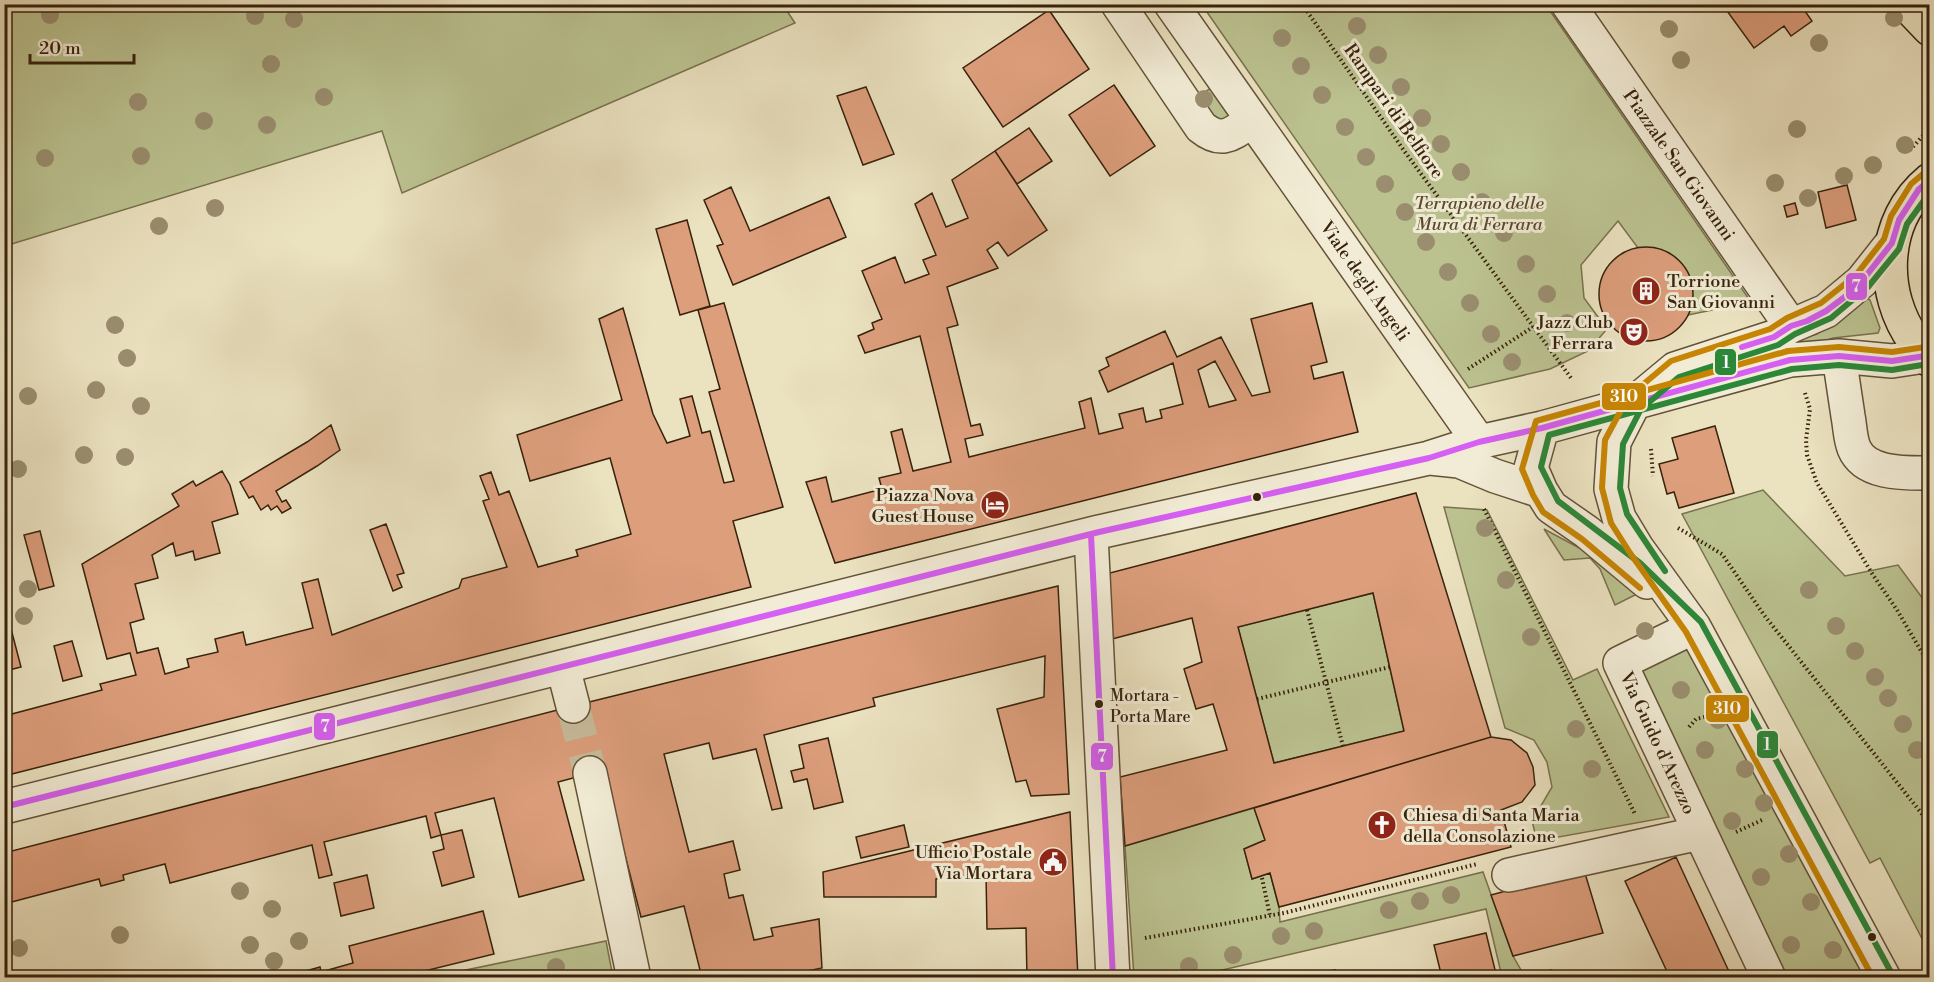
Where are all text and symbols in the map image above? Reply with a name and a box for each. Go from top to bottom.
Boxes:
scale bar [30,27,134,65]
text: 20 m [39,37,81,60]
street label: Rampari di Belfiore [1338,39,1449,183]
street label: Piazzale San Giovanni [1618,85,1740,246]
park label: Terrapieno delle Mura di Ferrara [1414,192,1545,236]
street label: Viale degli Angeli [1314,216,1415,346]
place label: Torrione San Giovanni [1667,270,1775,314]
line badge: 7 [1845,272,1868,301]
building icon: Torrione San Giovanni [1630,275,1662,307]
text: 7 [1851,277,1861,297]
place label: Jazz Club Ferrara [1536,311,1614,355]
theatre icon: Jazz Club Ferrara [1618,316,1650,348]
line badge: 1 [1714,348,1737,376]
text: 1 [1722,353,1730,373]
line badge: 310 [1601,382,1647,411]
text: 310 [1610,387,1638,407]
place label: Piazza Nova Guest House [872,484,975,528]
hotel icon: Piazza Nova Guest House [979,489,1011,521]
unlabelled marker [1251,491,1263,503]
street label: Via Guido d'Arezzo [1614,667,1701,818]
place label: Mortara - Porta Mare [1110,686,1191,727]
line badge: 310 [1705,694,1750,723]
marker: Mortara - Porta Mare [1093,698,1105,710]
text: 310 [1713,699,1741,719]
line badge: 7 [313,712,336,741]
text: 7 [320,717,330,737]
line badge: 1 [1756,730,1779,759]
text: 1 [1763,735,1771,755]
line badge: 7 [1090,742,1114,771]
text: 7 [1097,747,1107,767]
place label: Chiesa di Santa Maria della Consolazione [1403,804,1580,848]
church icon: Chiesa di Santa Maria della Consolazione [1366,809,1398,841]
place label: Ufficio Postale Via Mortara [915,841,1033,885]
public building icon: Ufficio Postale Via Mortara [1037,846,1069,878]
unlabelled marker [1866,931,1878,943]

